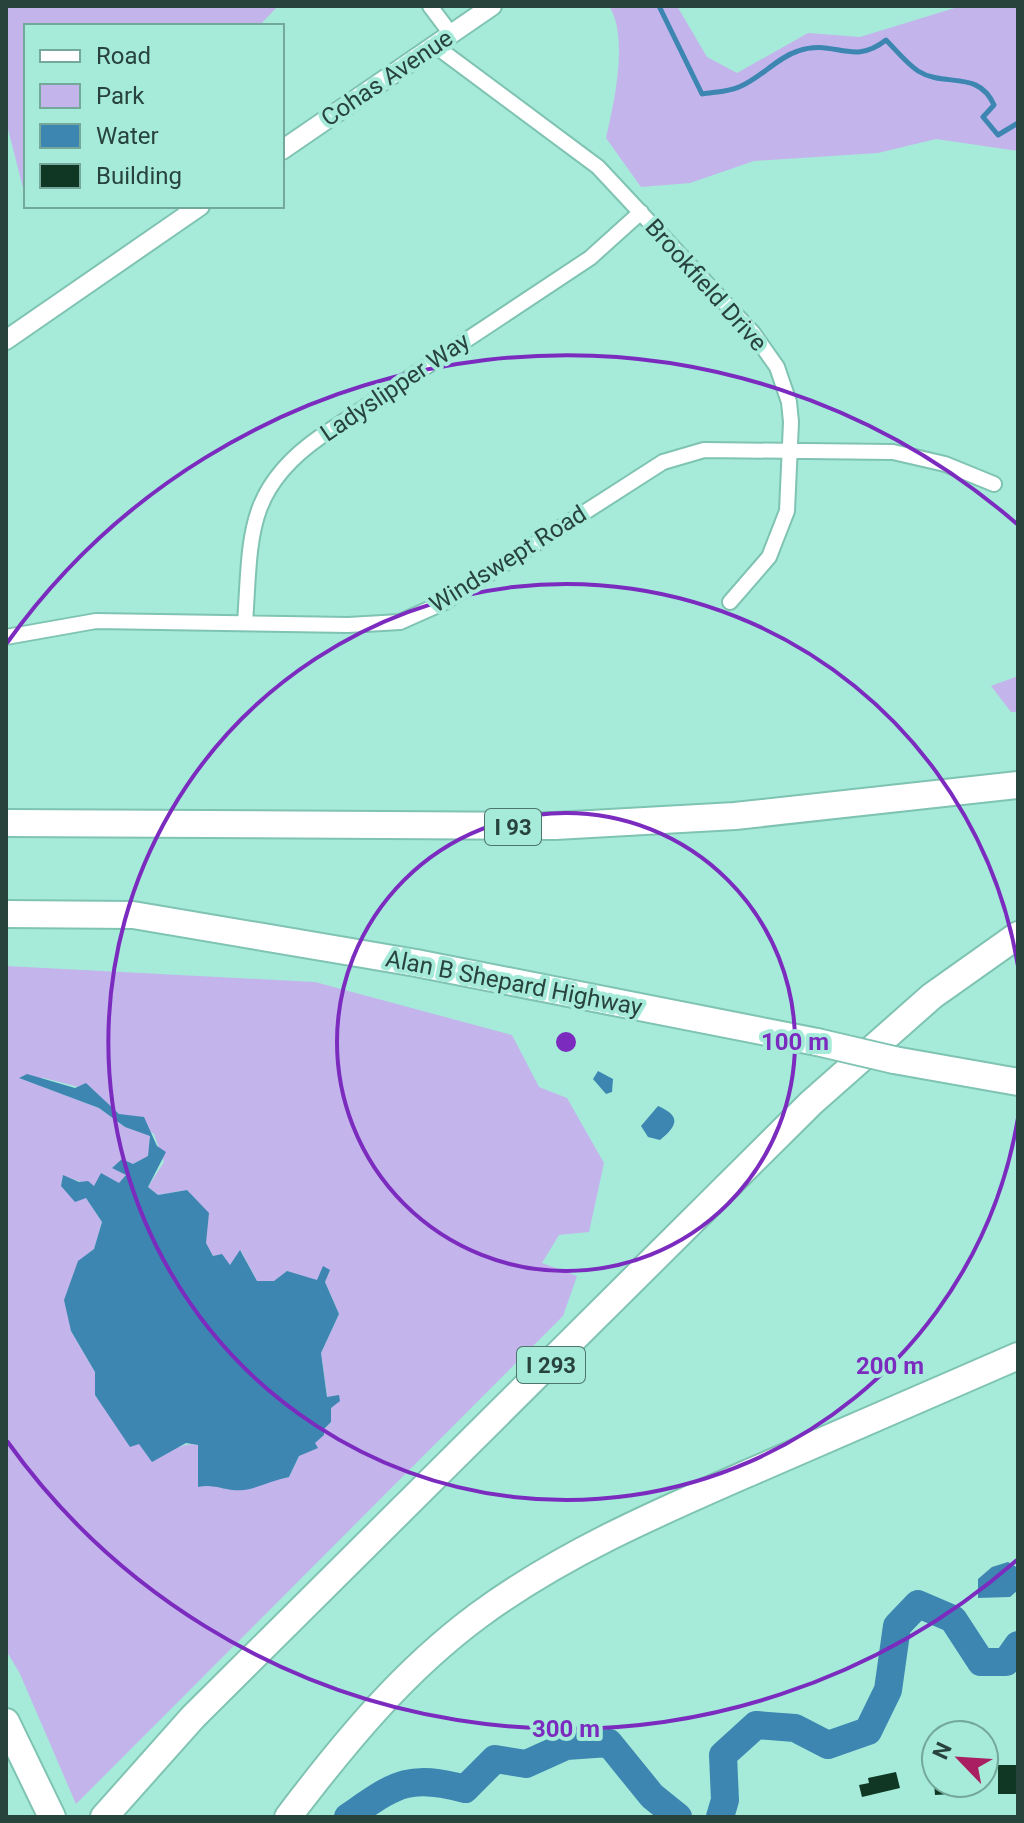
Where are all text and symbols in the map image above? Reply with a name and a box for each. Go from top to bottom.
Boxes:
legend [24,24,284,208]
street label: Cohas Avenue [316,24,458,132]
text: Road [96,42,151,70]
text: Park [96,82,145,110]
text: Water [96,122,159,150]
text: Building [96,162,182,190]
street label: Brookfield Drive [639,213,773,357]
street label: Ladyslipper Way [315,326,475,447]
street label: Windswept Road [425,500,591,618]
road number: I 93 [485,809,541,845]
street label: Alan B Shepard Highway [383,944,645,1022]
centre of rings [552,1028,580,1056]
text: 100 m [761,1028,829,1056]
road number: I 293 [517,1347,585,1383]
text: 200 m [856,1352,924,1380]
text: 300 m [532,1715,600,1743]
north arrow [920,1719,1000,1799]
text: N [928,1738,957,1763]

